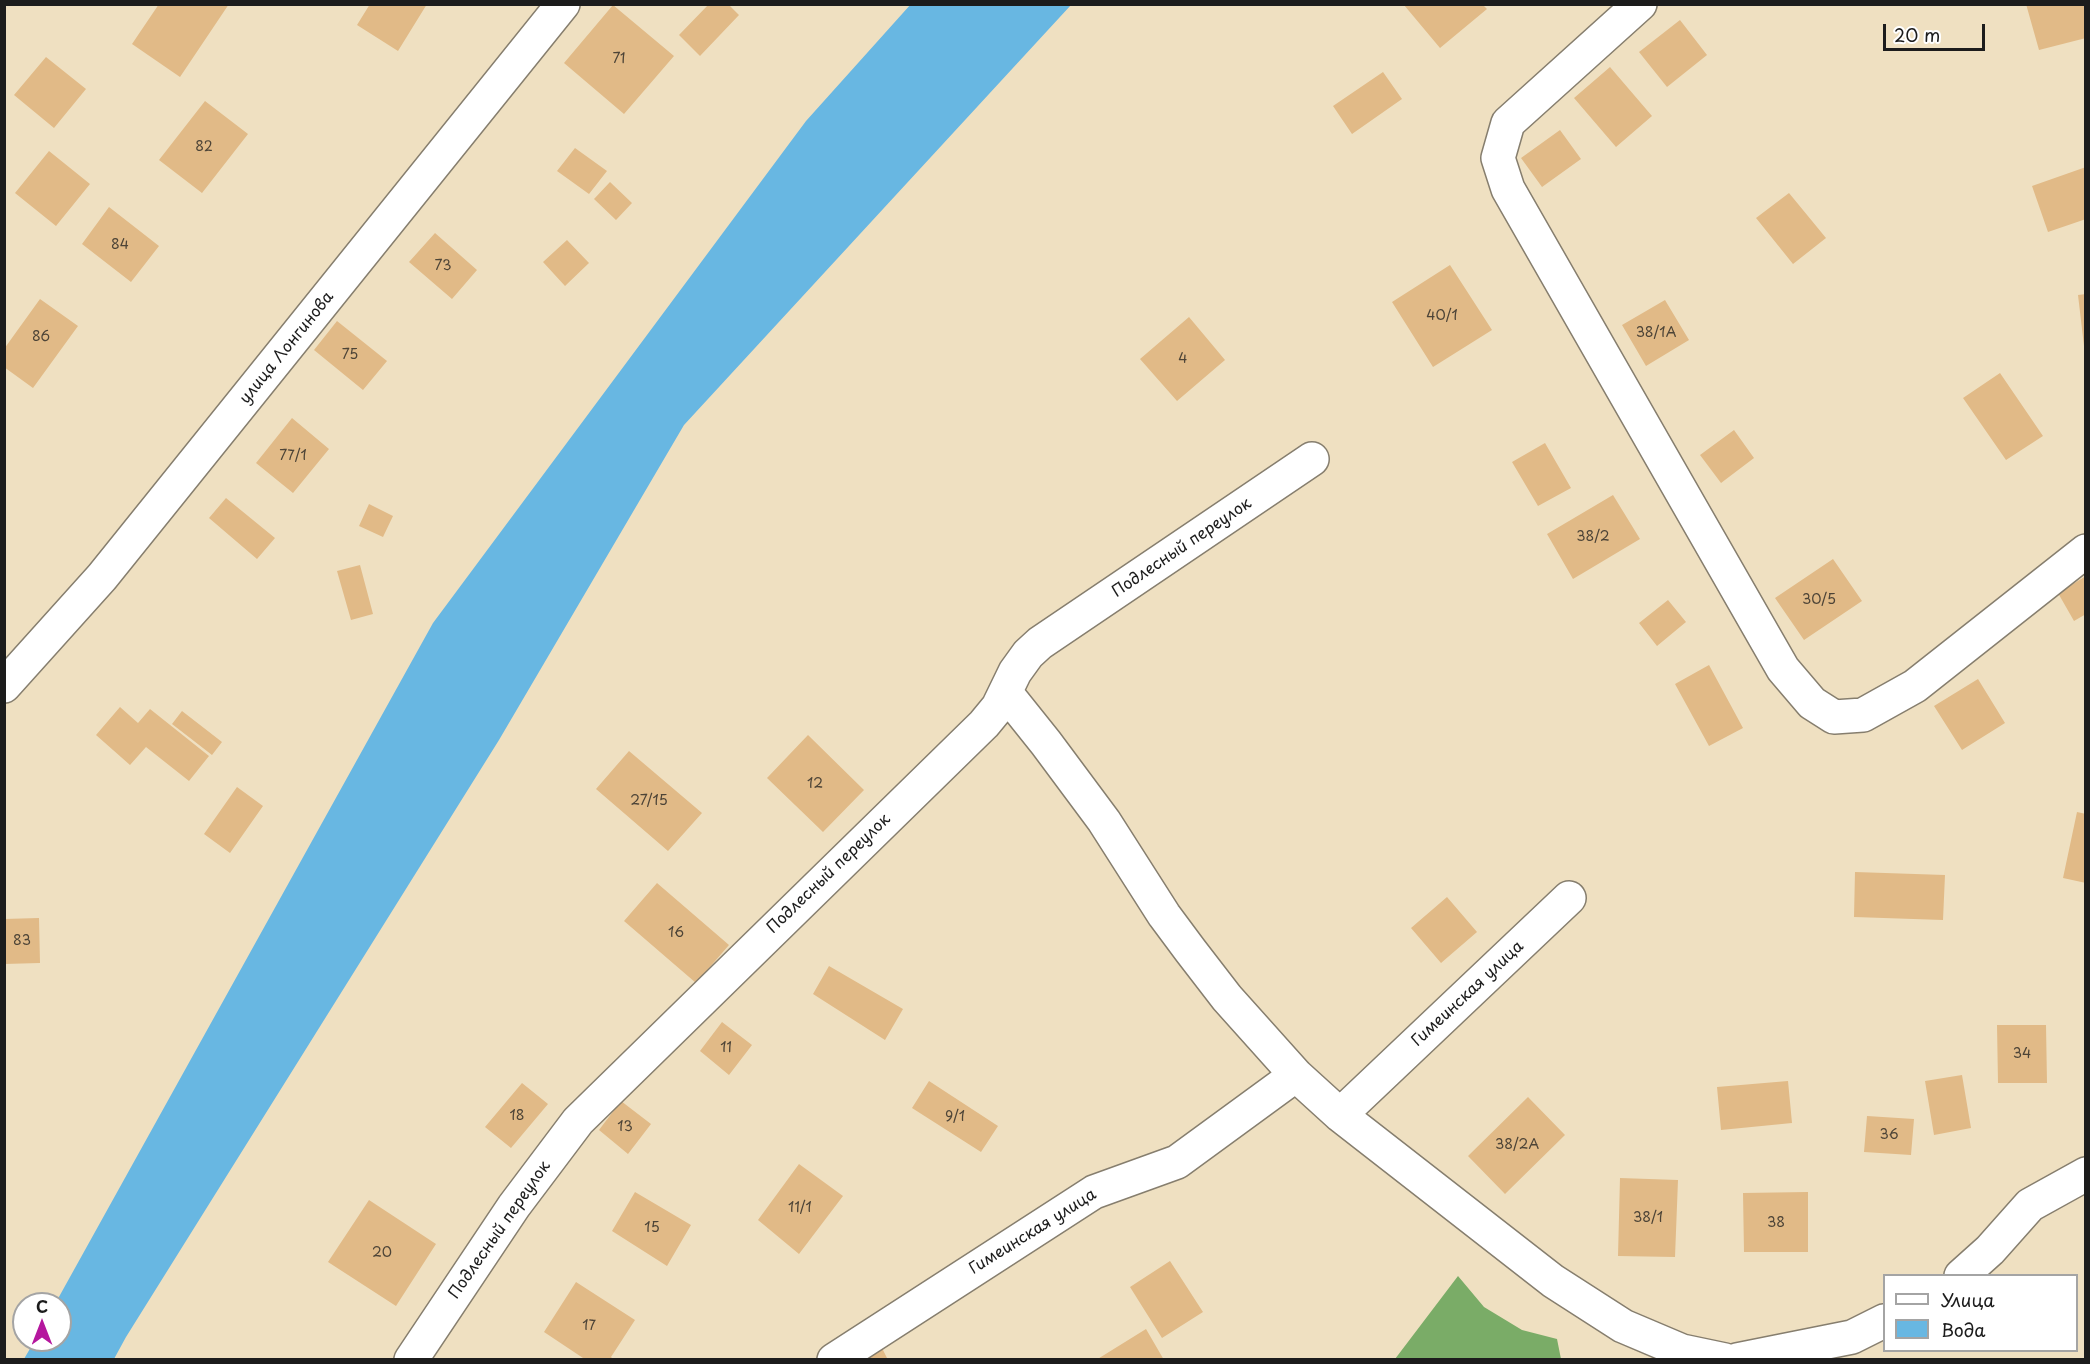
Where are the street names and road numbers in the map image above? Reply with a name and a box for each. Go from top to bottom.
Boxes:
street label: улица Лонгинова [236,288,338,408]
street label: Подлесный переулок [1109,494,1255,602]
street label: Подлесный переулок [763,810,895,938]
street label: Гимеинская улица [1408,937,1528,1051]
street label: Подлесный переулок [445,1157,555,1303]
street label: Гимеинская улица [966,1185,1100,1279]

